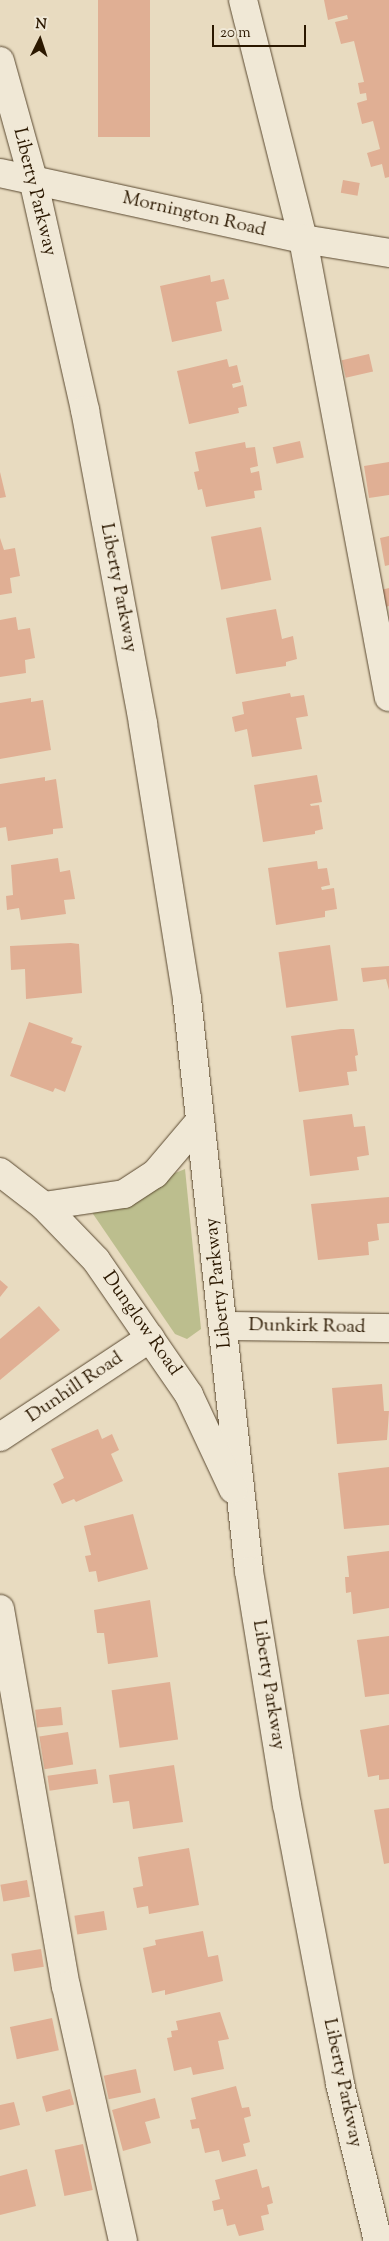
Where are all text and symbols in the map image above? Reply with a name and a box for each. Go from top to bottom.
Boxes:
north arrow [15,15,65,65]
text: N [35,15,47,35]
scale bar [214,15,308,47]
text: 20 m [220,23,251,44]
street label: Liberty Parkway [7,126,61,258]
street label: Mornington Road [120,187,268,243]
street label: Liberty Parkway [94,521,142,655]
street label: Liberty Parkway [201,1217,237,1349]
street label: Dunglow Road [97,1267,185,1381]
street label: Dunkirk Road [248,1315,366,1339]
street label: Dunhill Road [23,1347,127,1429]
street label: Liberty Parkway [246,1618,290,1752]
street label: Liberty Parkway [317,2016,367,2150]

